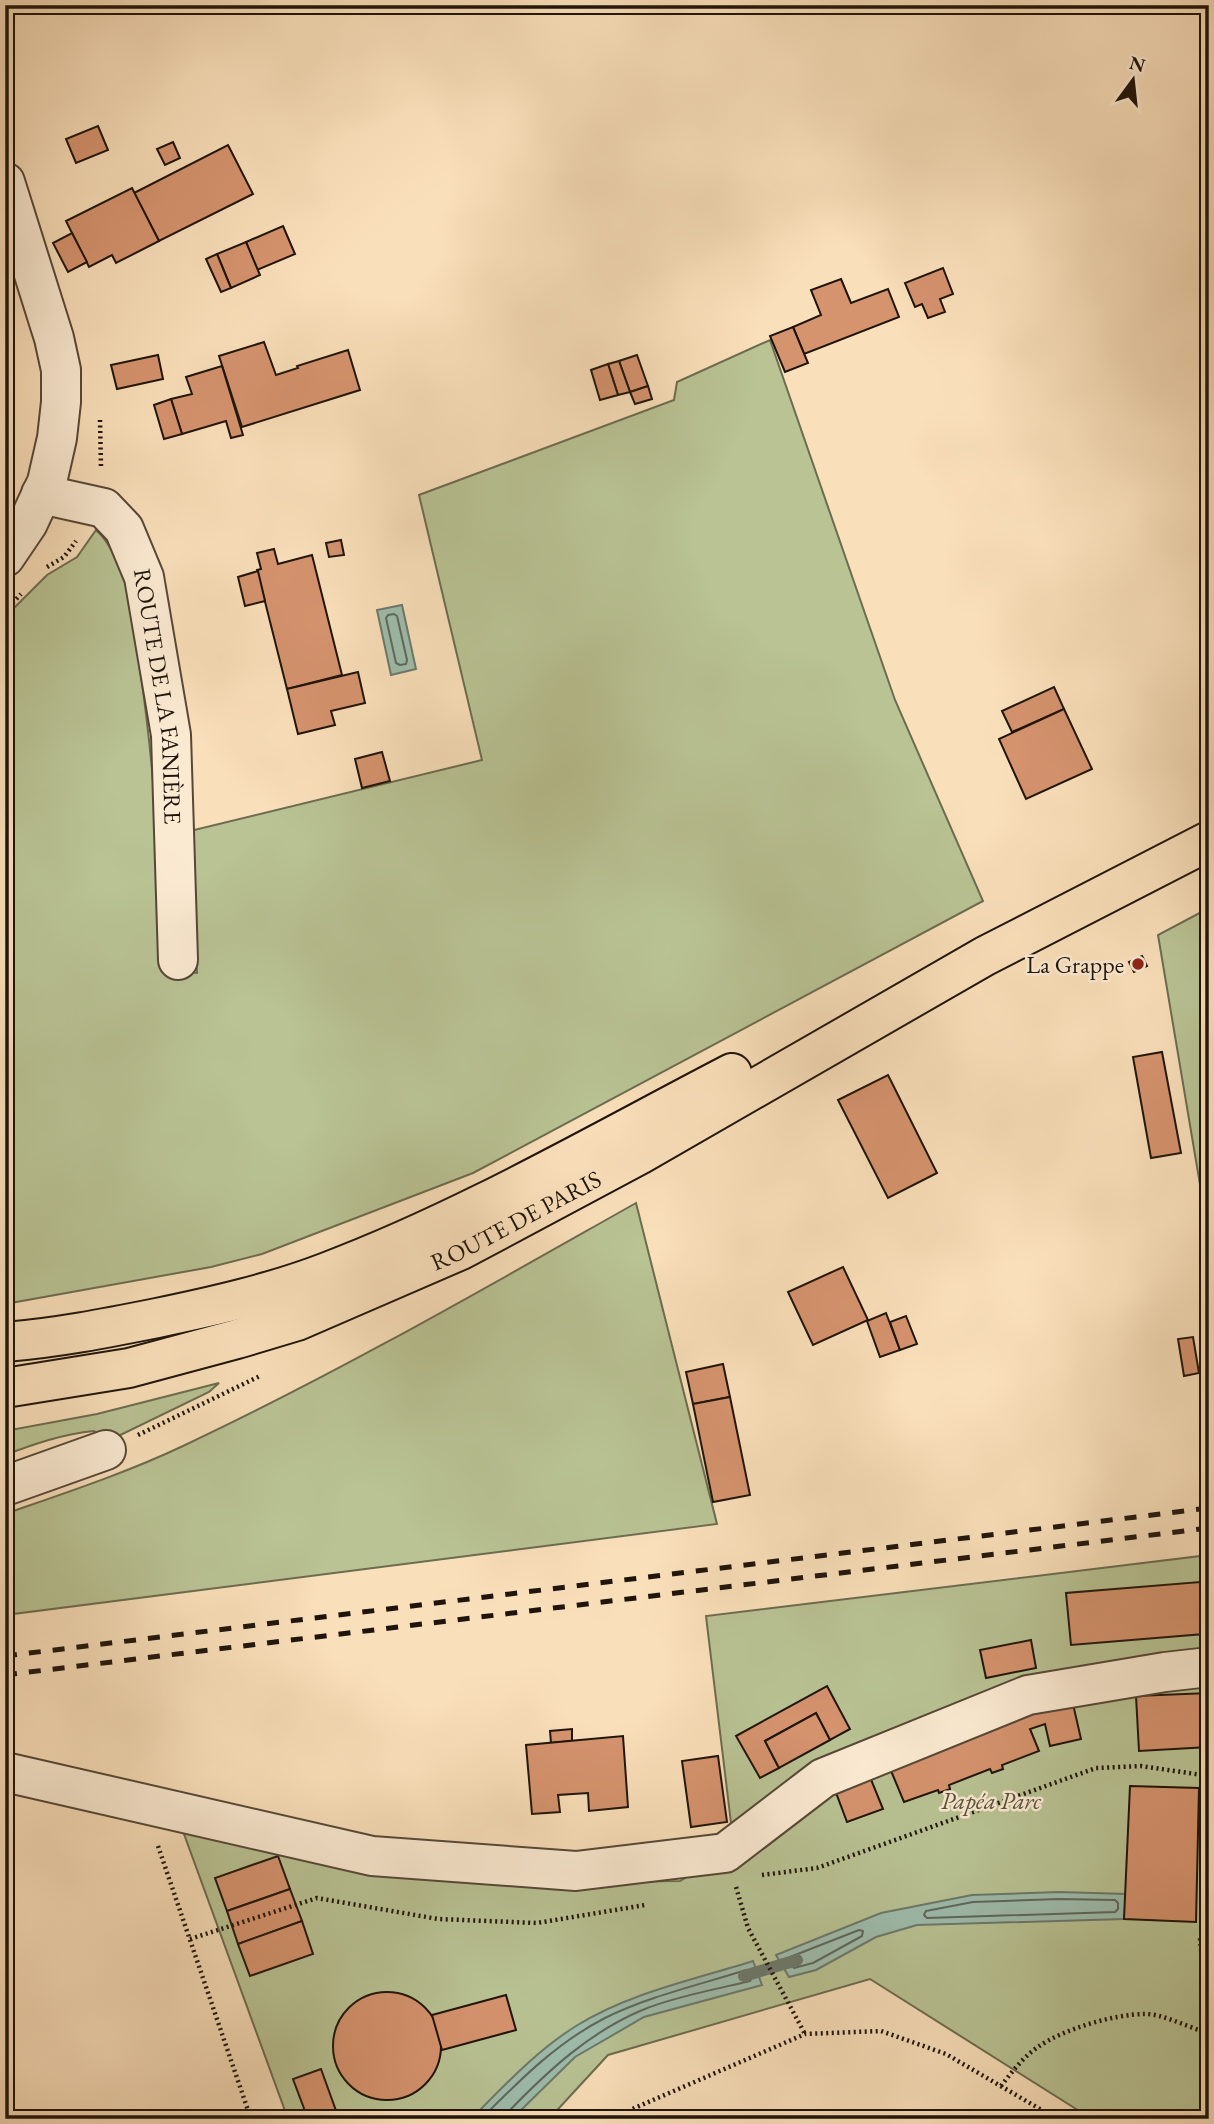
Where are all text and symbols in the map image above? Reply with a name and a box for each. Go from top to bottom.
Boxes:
north arrow [1098,46,1168,116]
text: N [1127,50,1149,78]
street label: ROUTE DE LA FANIÈRE [127,566,189,825]
place label: La Grappe [1026,949,1124,980]
marker: La Grappe [1130,956,1146,972]
street label: ROUTE DE PARIS [426,1163,606,1277]
park label: Papéa Parc [941,1785,1041,1816]

